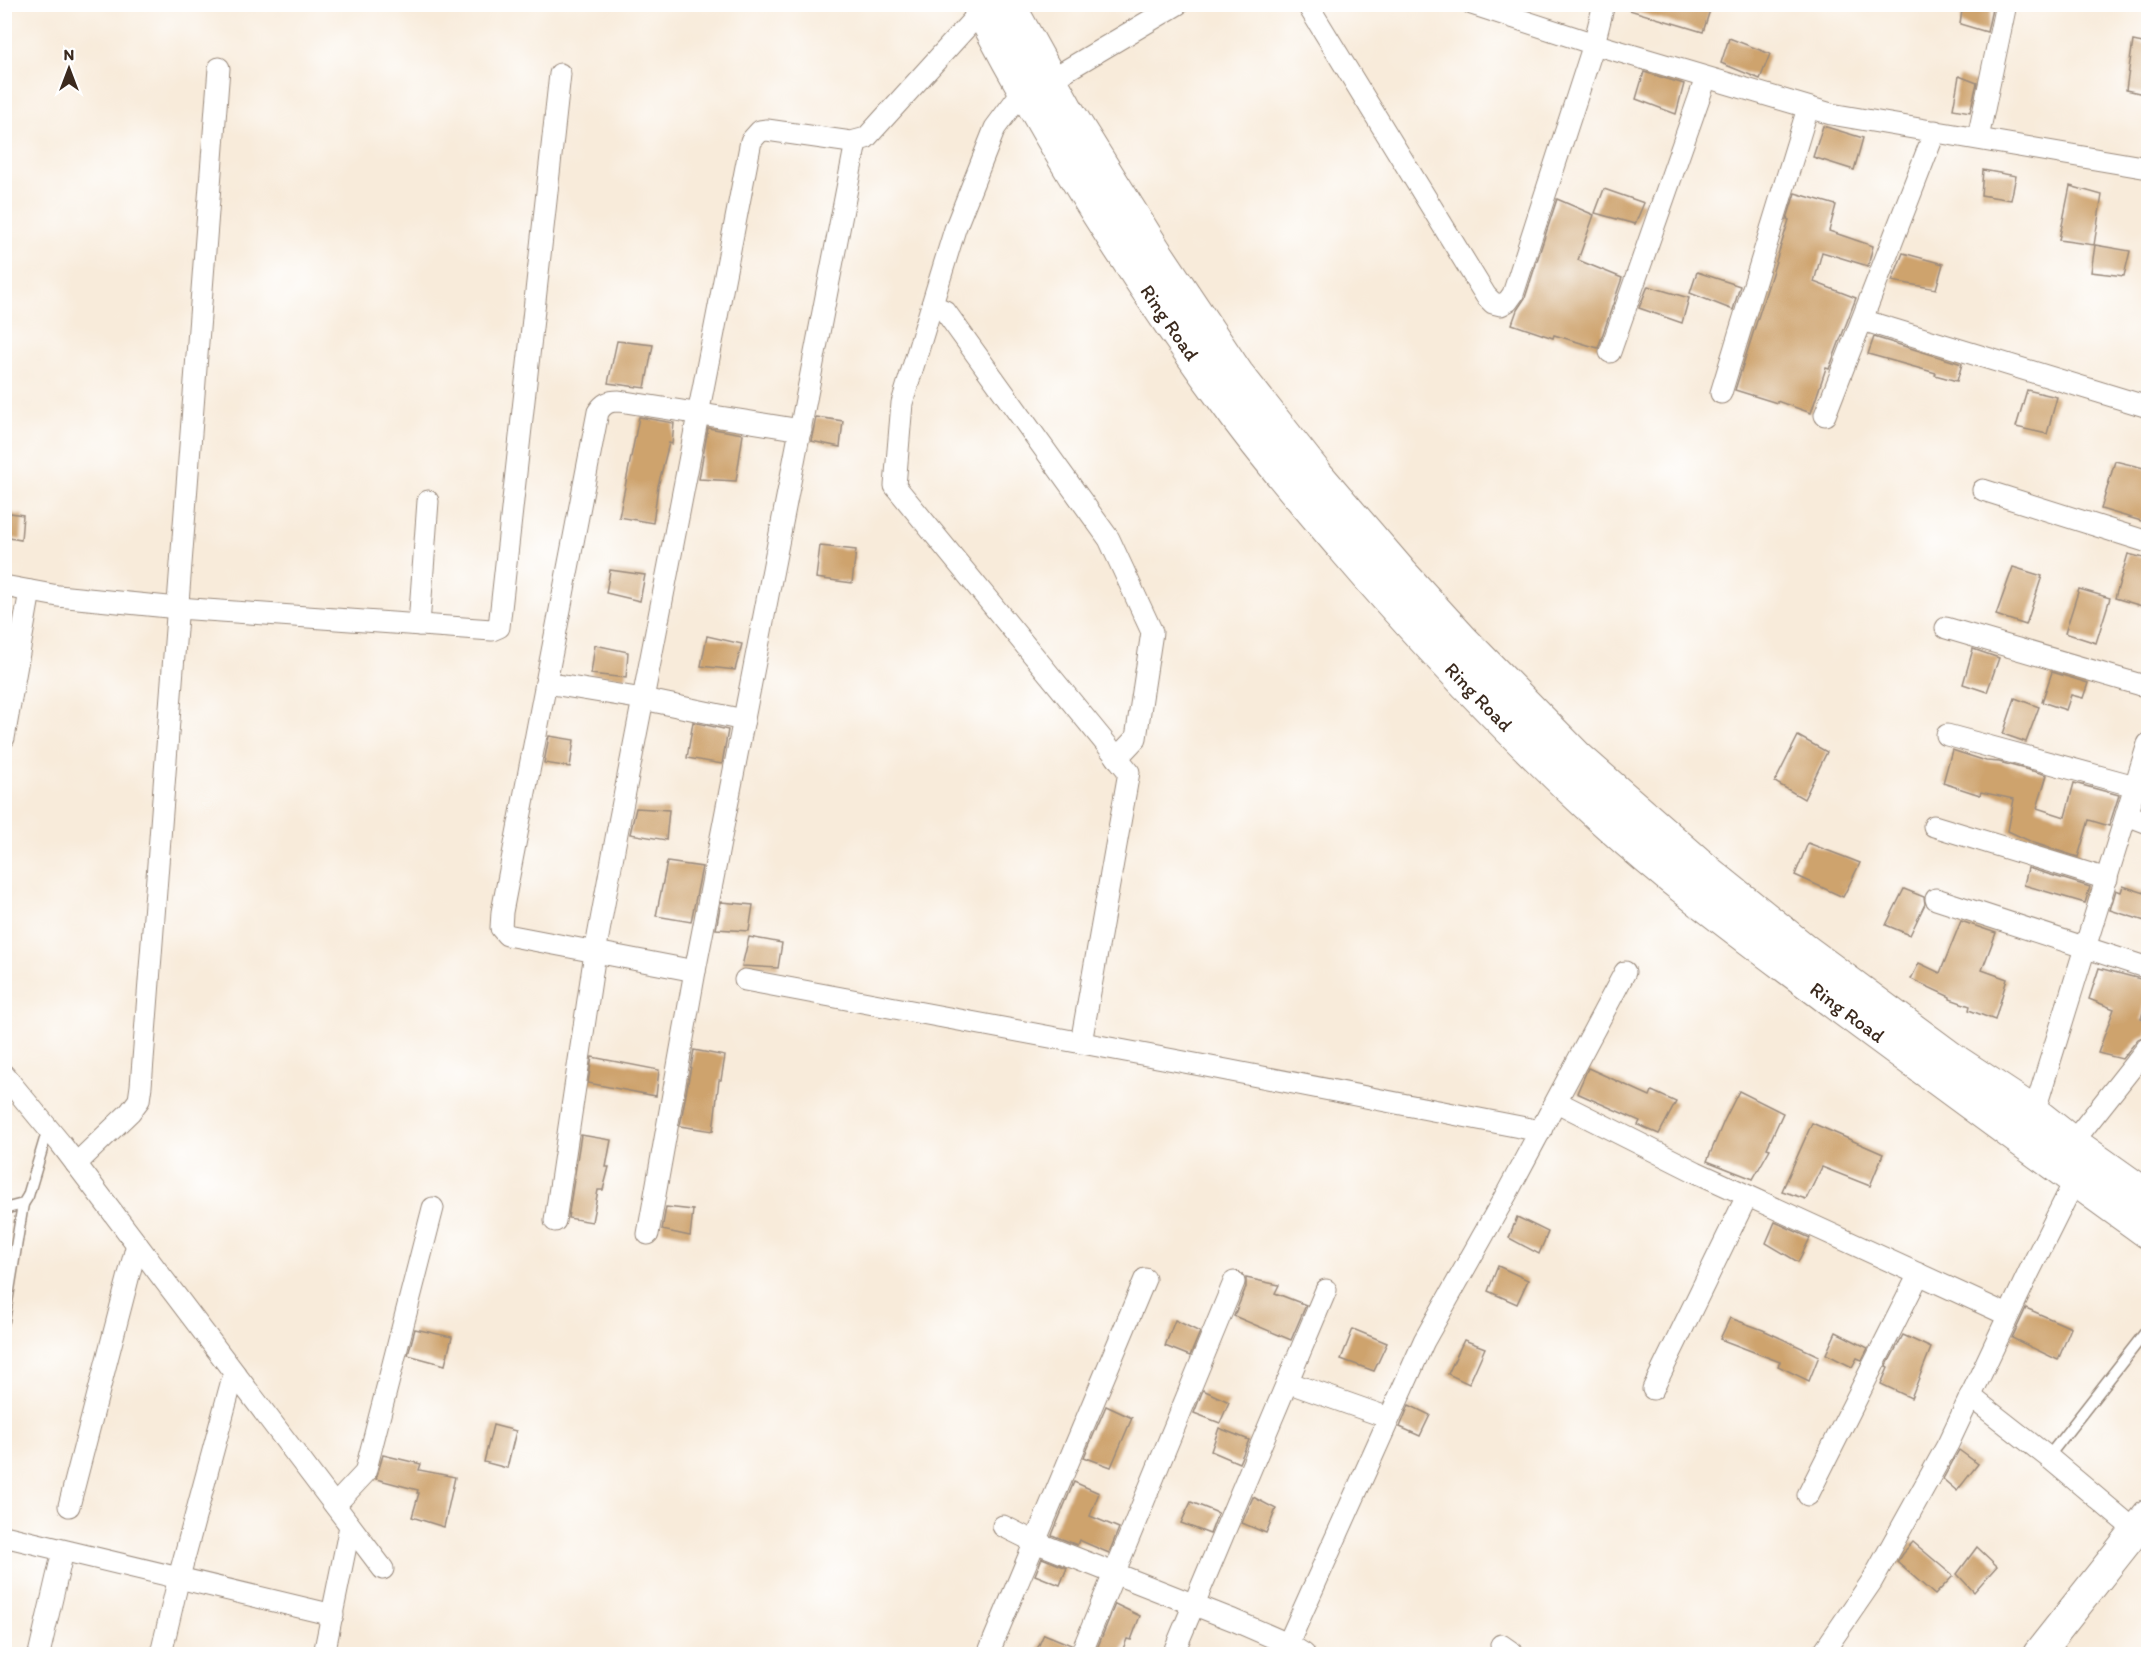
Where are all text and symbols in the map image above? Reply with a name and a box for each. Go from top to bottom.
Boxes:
north arrow [39,39,99,99]
text: N [64,45,74,64]
street label: Ring Road [1135,280,1204,365]
street label: Ring Road [1440,657,1518,737]
street label: Ring Road [1805,977,1890,1048]

